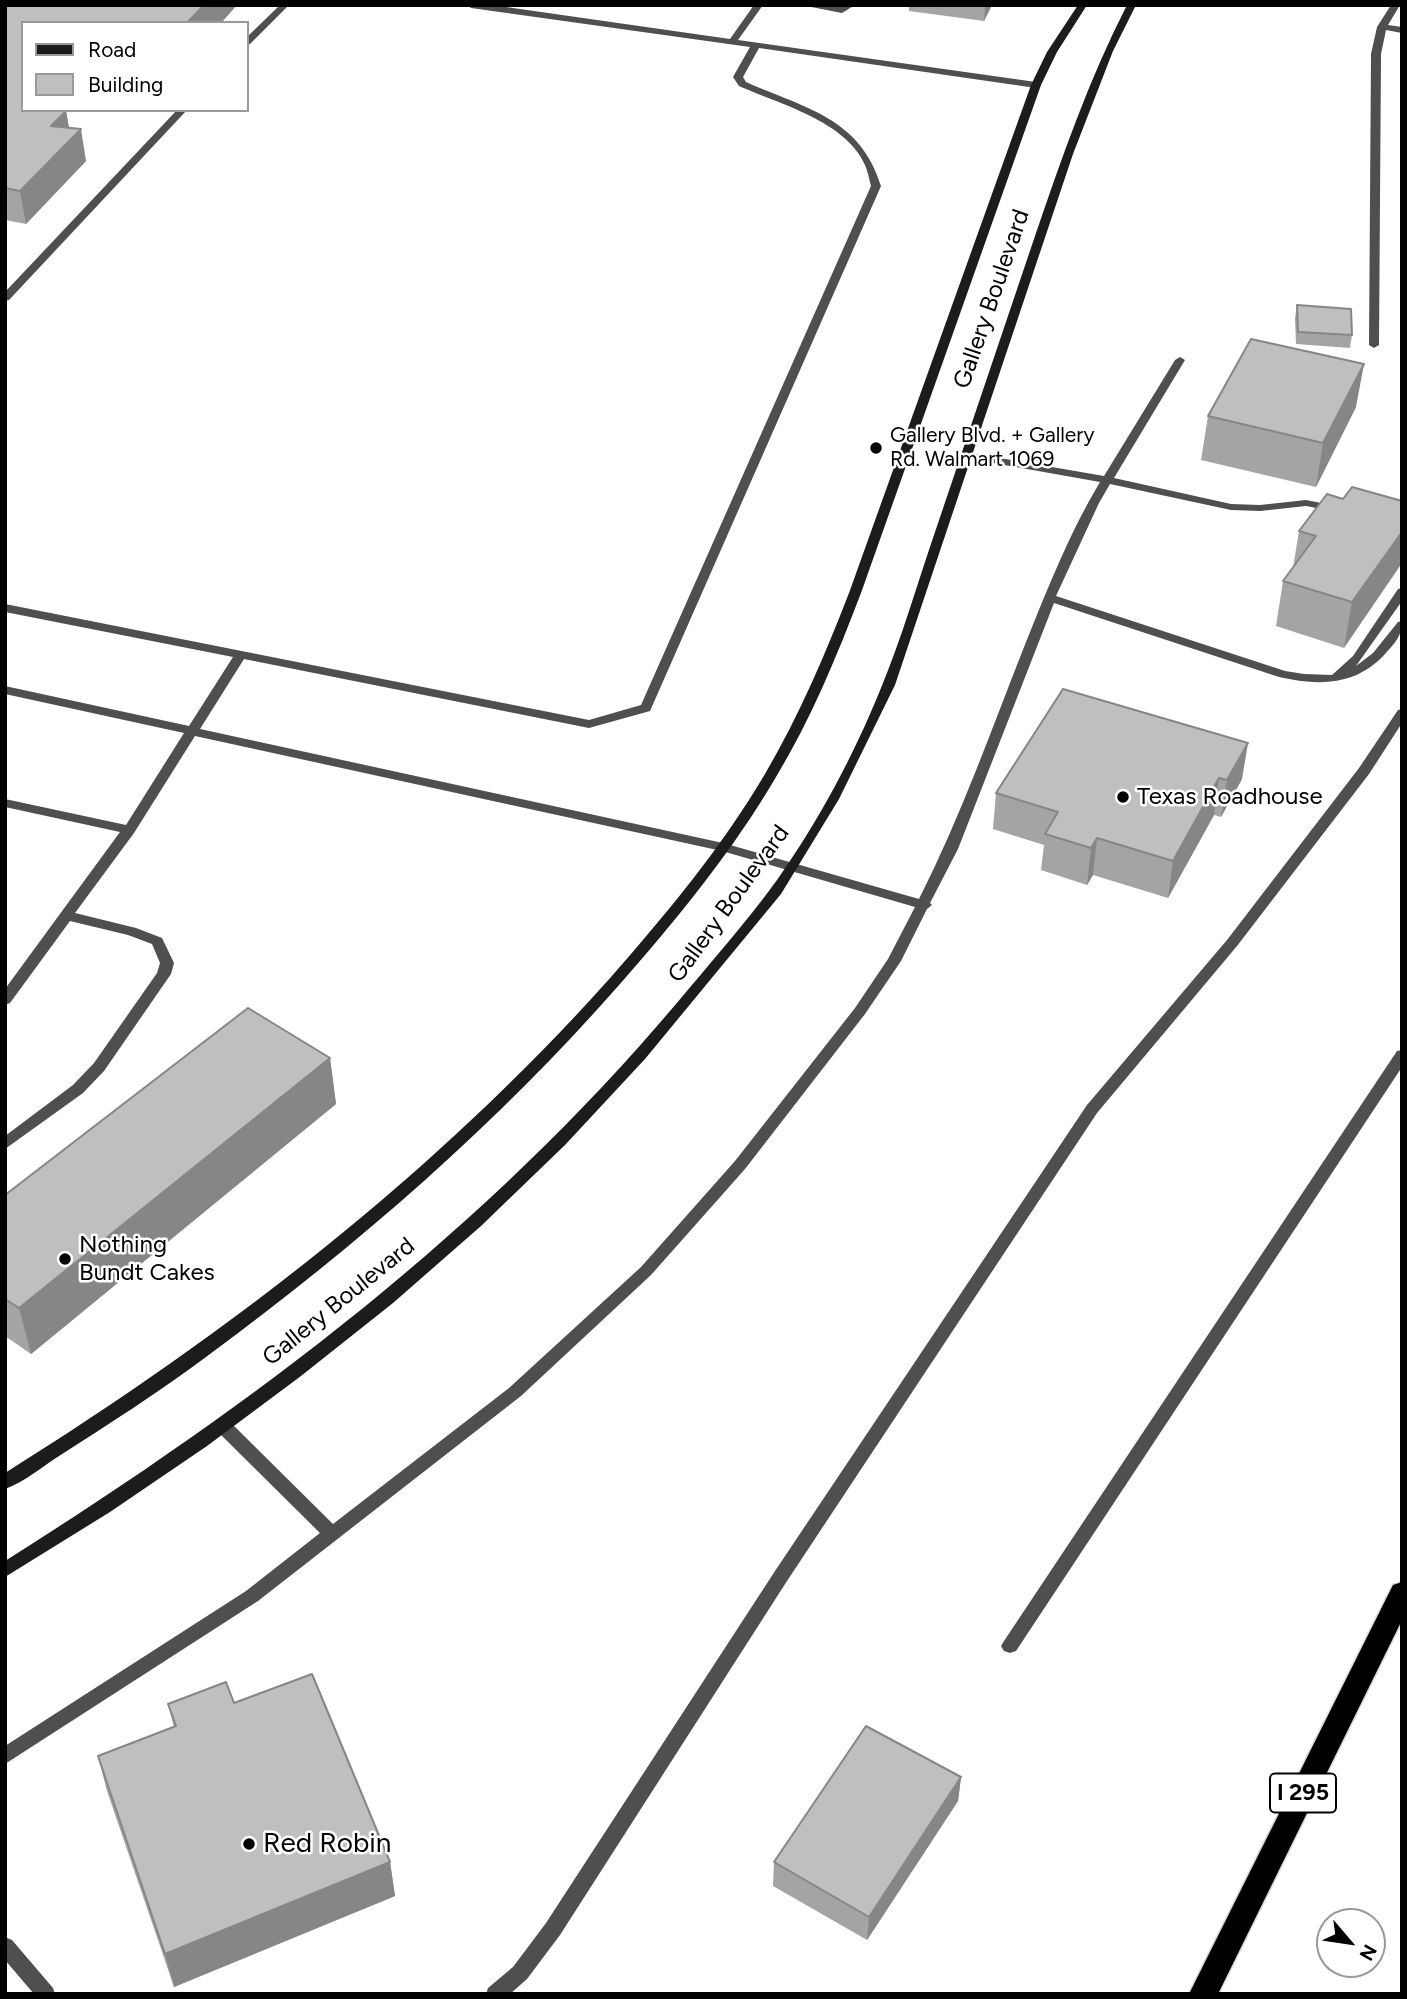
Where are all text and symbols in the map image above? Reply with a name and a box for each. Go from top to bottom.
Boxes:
legend [21,21,248,112]
text: Road [88,37,136,62]
text: Building [88,72,163,97]
street label: Gallery Boulevard [948,206,1036,392]
place label: Gallery Blvd. + Gallery Rd. Walmart 1069 [890,423,1094,473]
marker: Gallery Blvd. + Gallery Rd. Walmart 1069 [868,440,884,456]
place label: Texas Roadhouse [1137,783,1323,811]
marker: Texas Roadhouse [1115,789,1131,805]
street label: Gallery Boulevard [662,820,796,988]
place label: Nothing Bundt Cakes [79,1231,215,1287]
street label: Gallery Boulevard [257,1232,421,1372]
marker: Nothing Bundt Cakes [57,1251,73,1267]
road number: I 295 [1270,1774,1336,1812]
place label: Red Robin [263,1827,391,1861]
marker: Red Robin [241,1836,257,1852]
north arrow [1316,1908,1386,1978]
text: N [1354,1940,1382,1964]

